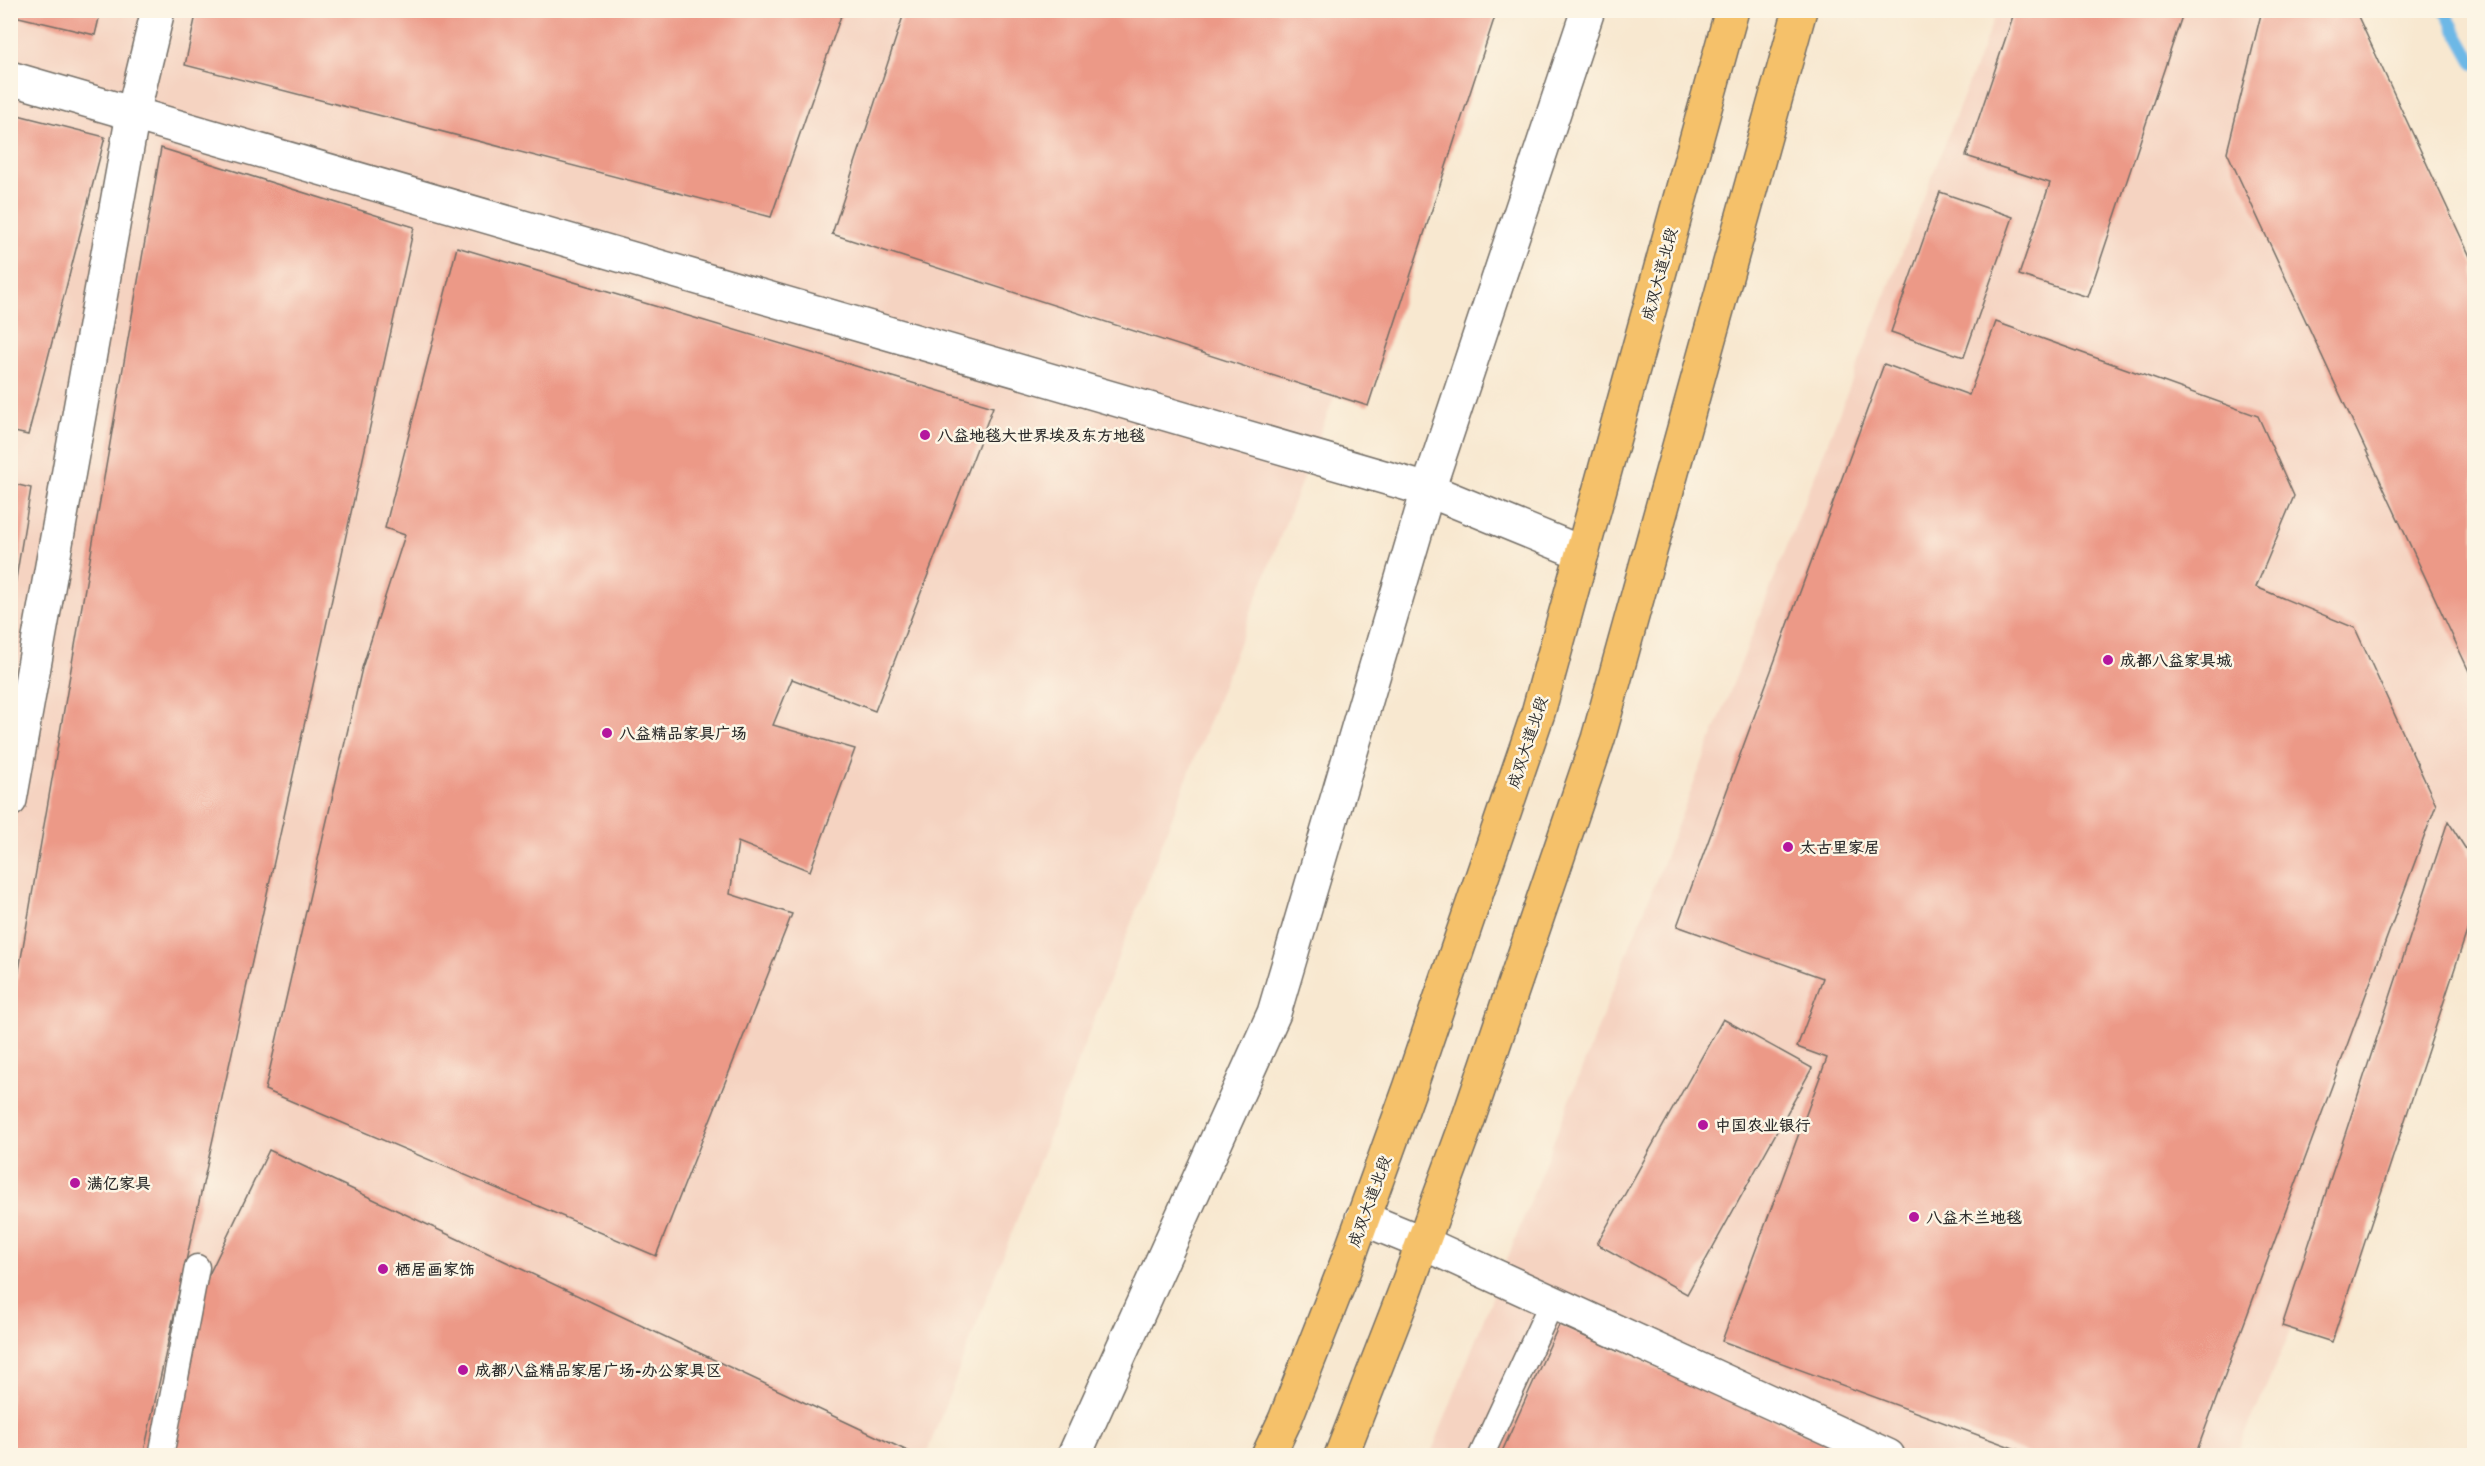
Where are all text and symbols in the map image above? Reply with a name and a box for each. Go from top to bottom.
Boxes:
street label: 成双大道北段 [1639,226,1682,323]
place label: 八益地毯大世界埃及东方地毯 [937,427,1145,446]
marker: 八益地毯大世界埃及东方地毯 [918,428,932,442]
place label: 成都八益家具城 [2120,652,2232,671]
marker: 成都八益家具城 [2101,653,2115,667]
street label: 成双大道北段 [1505,694,1552,791]
place label: 八益精品家具广场 [619,725,747,744]
marker: 八益精品家具广场 [600,726,614,740]
place label: 太古里家居 [1800,839,1880,858]
marker: 太古里家居 [1781,840,1795,854]
place label: 中国农业银行 [1715,1117,1811,1136]
marker: 中国农业银行 [1696,1118,1710,1132]
street label: 成双大道北段 [1345,1153,1396,1250]
place label: 满亿家具 [87,1175,151,1194]
marker: 满亿家具 [68,1176,82,1190]
place label: 八益木兰地毯 [1926,1209,2022,1228]
marker: 八益木兰地毯 [1907,1210,1921,1224]
place label: 栖居画家饰 [395,1261,475,1280]
marker: 栖居画家饰 [376,1262,390,1276]
place label: 成都八益精品家居广场-办公家具区 [475,1362,722,1381]
marker: 成都八益精品家居广场-办公家具区 [456,1363,470,1377]

